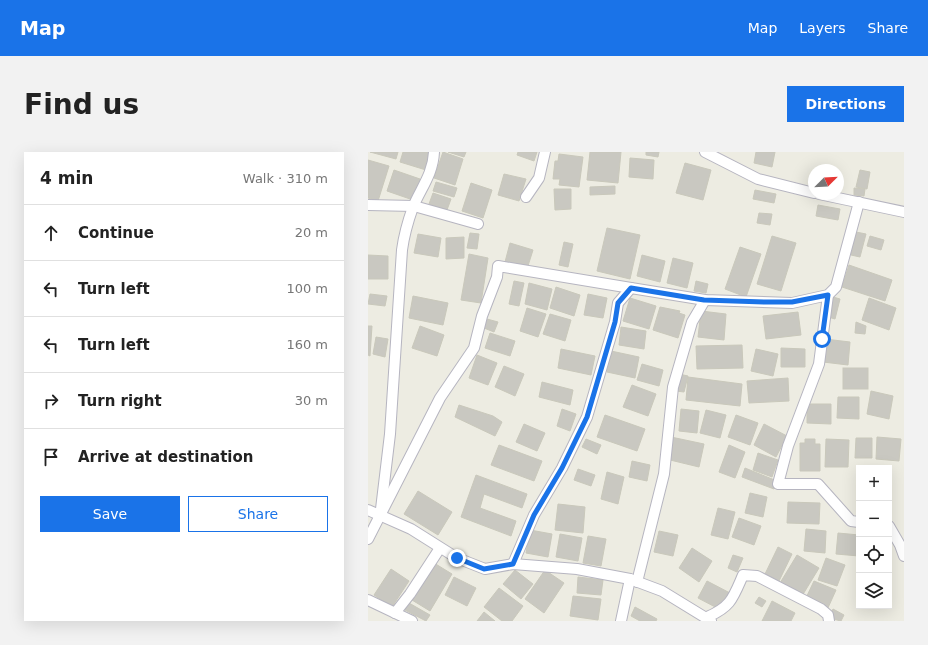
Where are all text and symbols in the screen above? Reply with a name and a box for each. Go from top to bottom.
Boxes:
text: Map [20,17,65,39]
text: Map [748,20,777,36]
text: Layers [799,20,846,36]
text: Share [868,20,908,36]
button: Directions [787,86,904,122]
text: Find us [24,88,139,121]
north arrow [808,164,844,200]
text: 4 min [40,168,93,188]
text: Walk · 310 m [243,171,328,186]
icon: ahead [40,222,62,244]
text: Continue [78,224,154,242]
text: 20 m [295,225,328,240]
icon: left [40,278,62,300]
text: Turn left [78,280,150,298]
text: 100 m [286,281,328,296]
route start [813,330,831,348]
icon: left [40,334,62,356]
text: Turn left [78,336,150,354]
text: 160 m [286,337,328,352]
icon: right [40,390,62,412]
text: Turn right [78,392,162,410]
text: 30 m [295,393,328,408]
icon: arrive [40,446,62,468]
text: Arrive at destination [78,448,253,466]
map controls [856,465,892,609]
button: + [856,465,892,501]
button: Save [40,496,180,532]
button: Share [188,496,328,532]
button: − [856,501,892,537]
button: locate [856,537,892,573]
route end [448,549,466,567]
button: layers [856,573,892,609]

